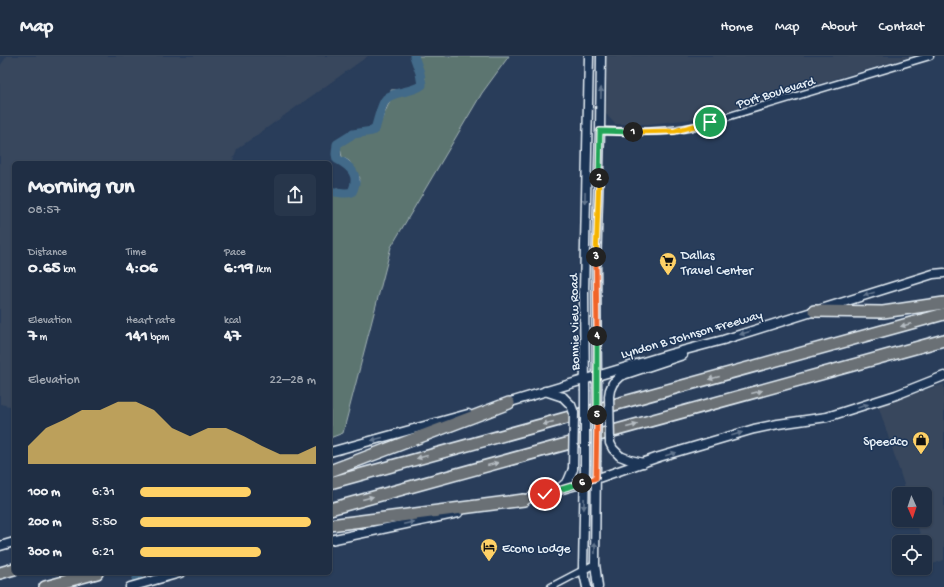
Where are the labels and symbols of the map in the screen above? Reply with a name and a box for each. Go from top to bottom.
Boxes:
street label: Port Boulevard [734,74,818,113]
one-way arrow [598,86,604,99]
pin [693,105,727,139]
pin: 1 [623,122,643,142]
pin: 2 [589,168,609,188]
one-way arrow [582,192,588,205]
pin: 3 [586,247,606,267]
place label: Dallas Travel Center [680,249,754,279]
supermarket icon: Dallas Travel Center [658,251,678,276]
street label: Bonnie View Road [567,272,584,371]
one-way arrow [862,291,874,297]
street label: Lyndon B Johnson Freeway [619,308,765,363]
one-way arrow [900,322,913,328]
pin: 4 [587,326,607,346]
one-way arrow [738,330,750,336]
one-way arrow [707,375,720,381]
one-way arrow [752,389,764,395]
one-way arrow [858,403,870,409]
pin: 5 [587,405,607,425]
one-way arrow [541,420,553,426]
one-way arrow [626,423,638,429]
shop icon: Speedco [911,430,931,455]
one-way arrow [731,431,743,437]
place label: Speedco [863,435,908,450]
one-way arrow [371,436,383,442]
one-way arrow [666,451,678,457]
one-way arrow [416,455,428,461]
one-way arrow [487,461,499,467]
pin: 6 [572,473,592,493]
pin [528,477,562,511]
north arrow [892,487,932,527]
one-way arrow [361,495,374,501]
one-way arrow [581,498,587,511]
one-way arrow [403,520,415,526]
hotel icon: Econo Lodge [479,537,499,562]
one-way arrow [592,541,598,554]
place label: Econo Lodge [502,542,571,557]

